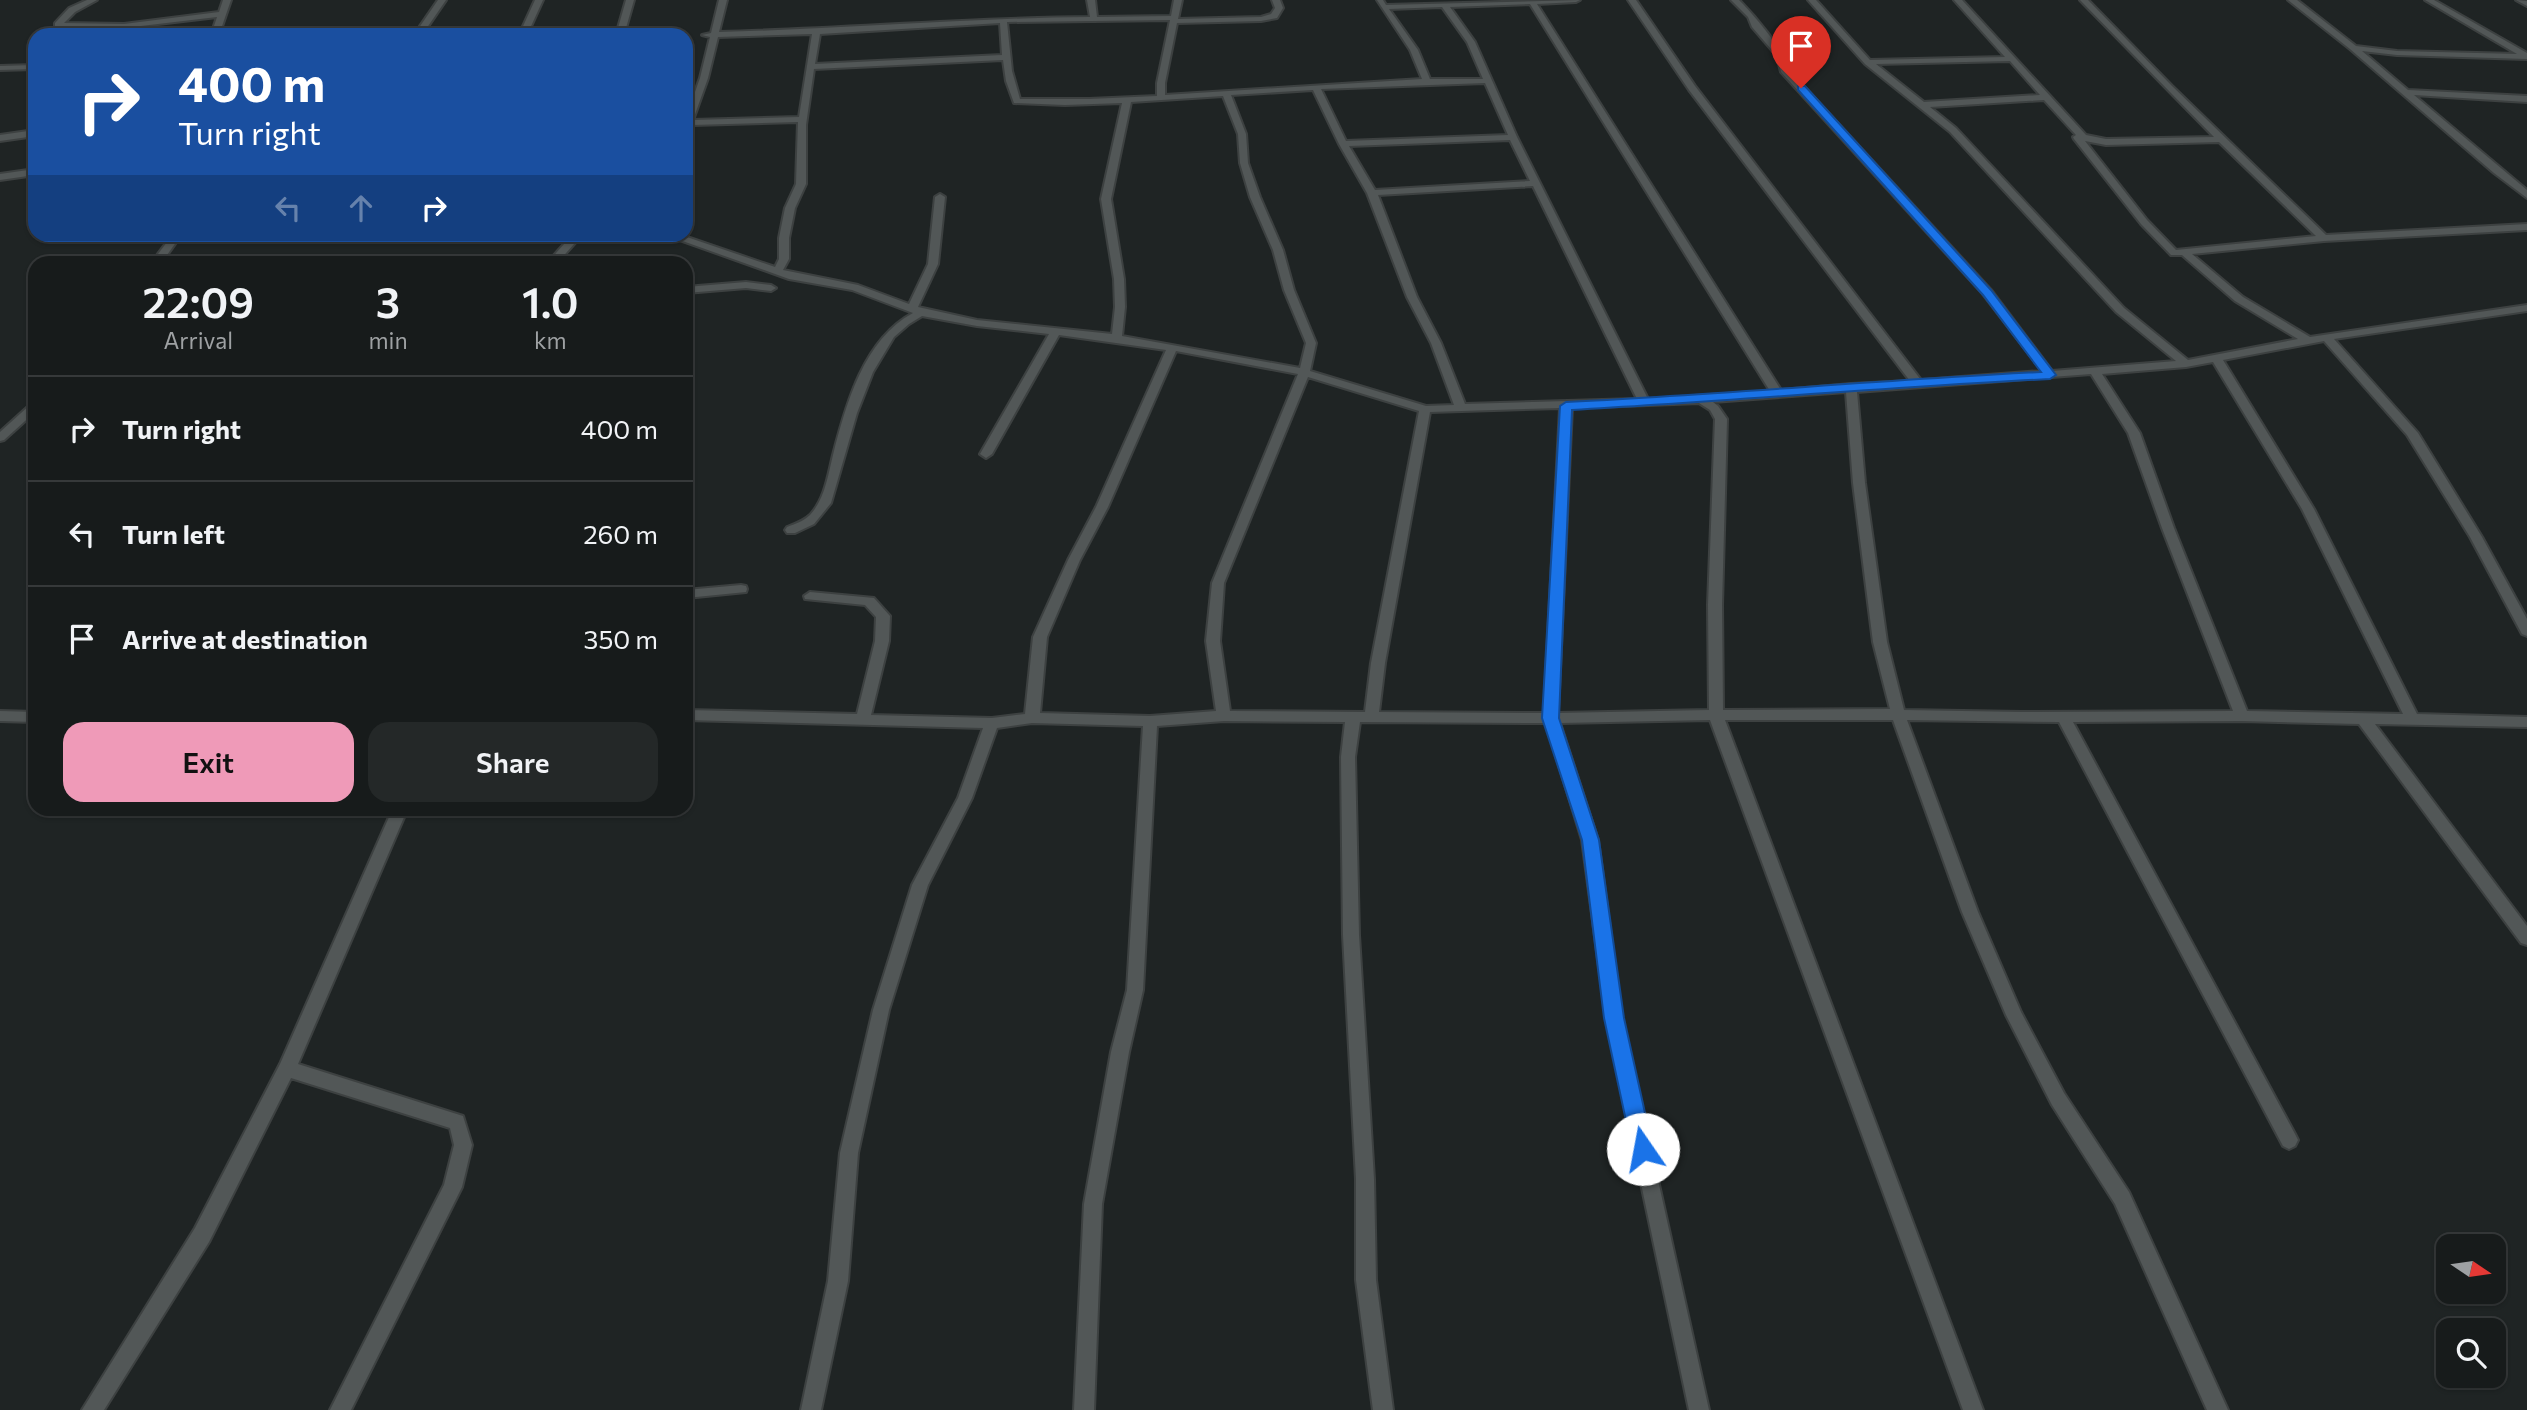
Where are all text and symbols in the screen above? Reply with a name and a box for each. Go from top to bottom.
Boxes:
pin [1771,16,1831,88]
icon: arrive [1782,27,1820,65]
text: 400 m [178,52,325,112]
icon: right [63,56,154,147]
text: Turn right [178,112,321,152]
icon: left [269,189,307,227]
icon: ahead [342,189,380,227]
icon: right [415,189,453,227]
text: 22:09 [142,275,254,327]
text: 3 [376,275,400,327]
text: 1.0 [522,275,579,327]
text: Arrival [163,326,233,354]
text: min [368,326,408,354]
text: km [534,326,567,354]
icon: right [63,410,101,448]
text: Turn right [122,413,241,444]
text: 400 m [581,413,658,444]
icon: left [63,515,101,553]
text: Turn left [122,518,225,549]
text: 260 m [583,518,658,549]
icon: arrive [63,620,101,658]
text: Arrive at destination [122,623,368,654]
text: 350 m [584,623,658,654]
button: Exit [63,722,354,802]
button: Share [368,722,658,802]
position arrow [1606,1112,1680,1186]
north arrow [2436,1234,2506,1304]
map controls [2436,1234,2506,1388]
button: search [2436,1318,2506,1388]

